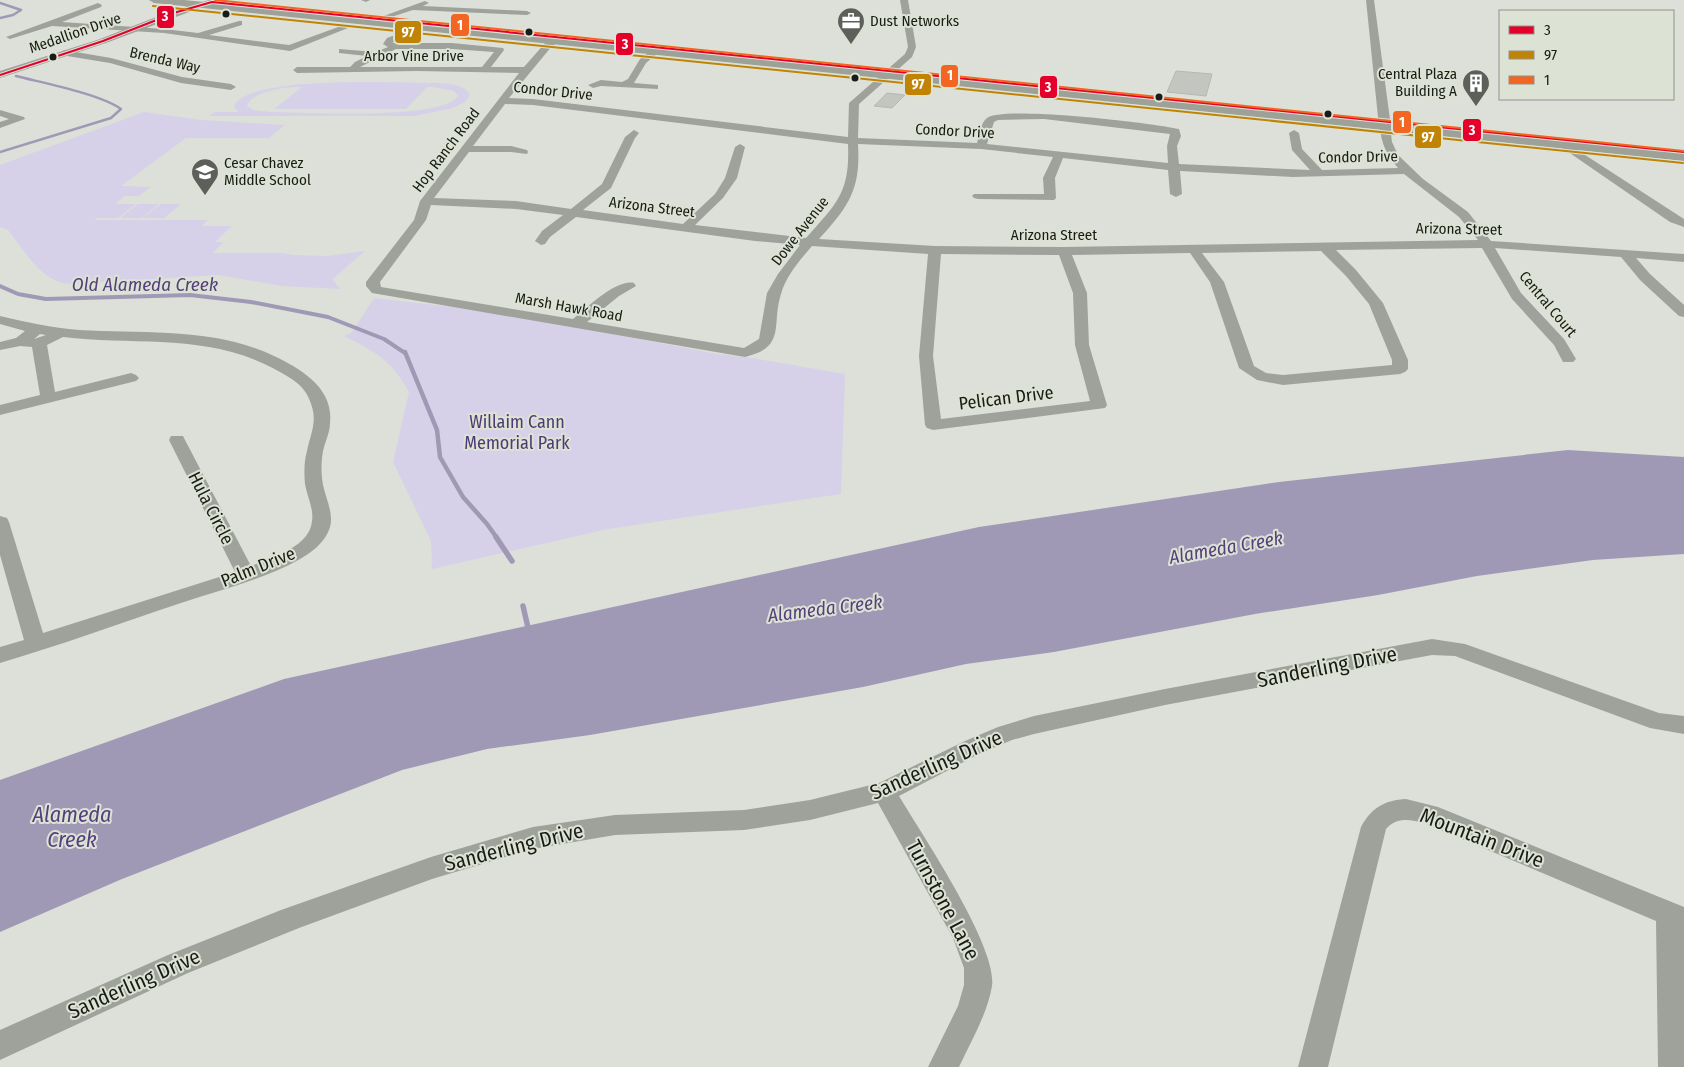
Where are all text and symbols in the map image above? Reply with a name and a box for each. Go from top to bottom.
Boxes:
line badge: 3 [156,5,175,29]
office icon: Dust Networks [836,6,866,45]
text: 3 [161,8,169,25]
street label: Medallion Drive [27,9,123,57]
unlabelled marker [221,9,231,19]
legend [1499,10,1674,100]
place label: Dust Networks [870,12,959,30]
line badge: 1 [450,13,470,37]
text: 1 [457,17,463,34]
line badge: 97 [394,20,422,44]
text: 3 [1544,21,1551,39]
text: 97 [401,24,415,41]
unlabelled marker [524,27,534,37]
line badge: 3 [615,32,634,56]
text: 3 [621,36,629,53]
street label: Brenda Way [128,43,202,77]
text: 97 [1544,46,1557,64]
street label: Arbor Vine Drive [364,47,464,65]
unlabelled marker [48,52,58,62]
line badge: 1 [940,64,959,88]
place label: Central Plaza Building A [1378,65,1457,100]
text: 1 [947,67,953,84]
building icon: Central Plaza Building A [1461,68,1491,107]
text: 1 [1544,71,1550,89]
unlabelled marker [850,73,860,83]
line badge: 97 [904,73,932,96]
line badge: 3 [1039,75,1058,99]
text: 97 [911,76,925,93]
street label: Condor Drive [512,78,594,104]
text: 3 [1044,79,1052,96]
unlabelled marker [1154,92,1164,102]
street label: Hop Ranch Road [409,104,483,196]
unlabelled marker [1323,109,1333,119]
line badge: 1 [1392,110,1412,134]
text: 1 [1399,114,1405,131]
line badge: 3 [1462,118,1482,142]
street label: Condor Drive [915,120,995,142]
text: 3 [1468,122,1476,139]
line badge: 97 [1414,125,1442,149]
text: 97 [1421,129,1435,146]
street label: Condor Drive [1318,147,1398,167]
place label: Cesar Chavez Middle School [224,154,311,189]
school or university icon: Cesar Chavez Middle School [190,157,220,196]
street label: Arizona Street [608,193,696,221]
street label: Dowe Avenue [768,193,832,269]
street label: Arizona Street [1416,219,1502,239]
street label: Arizona Street [1011,226,1097,244]
street label: Central Court [1515,267,1581,341]
water label: Old Alameda Creek [72,273,218,296]
street label: Marsh Hawk Road [514,289,624,325]
street label: Pelican Drive [957,381,1055,415]
park label: Willaim Cann Memorial Park [464,411,570,454]
street label: Hula Circle [183,468,239,548]
water label: Alameda Creek [1166,526,1285,569]
street label: Palm Drive [218,542,298,592]
water label: Alameda Creek [766,590,884,627]
street label: Sanderling Drive [1255,641,1399,693]
street label: Sanderling Drive [866,724,1006,806]
water label: Alameda Creek [32,801,111,853]
street label: Mountain Drive [1416,802,1548,874]
street label: Sanderling Drive [442,817,586,877]
street label: Turnstone Lane [901,836,985,964]
street label: Sanderling Drive [64,943,204,1025]

